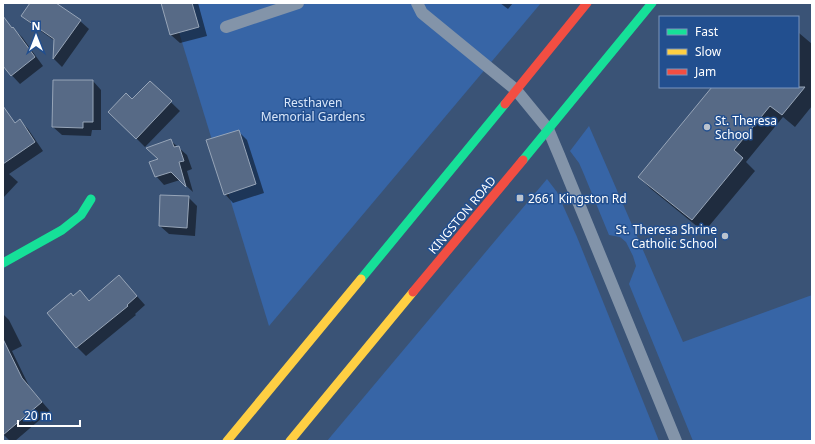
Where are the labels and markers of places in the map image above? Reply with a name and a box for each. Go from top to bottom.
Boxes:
place label: St. Theresa School [715,112,777,143]
marker: St. Theresa School [702,122,712,132]
place label: 2661 Kingston Rd [528,190,627,207]
marker: 2661 Kingston Rd [515,193,525,203]
place label: St. Theresa Shrine Catholic School [616,221,717,252]
marker: St. Theresa Shrine Catholic School [720,231,730,241]

